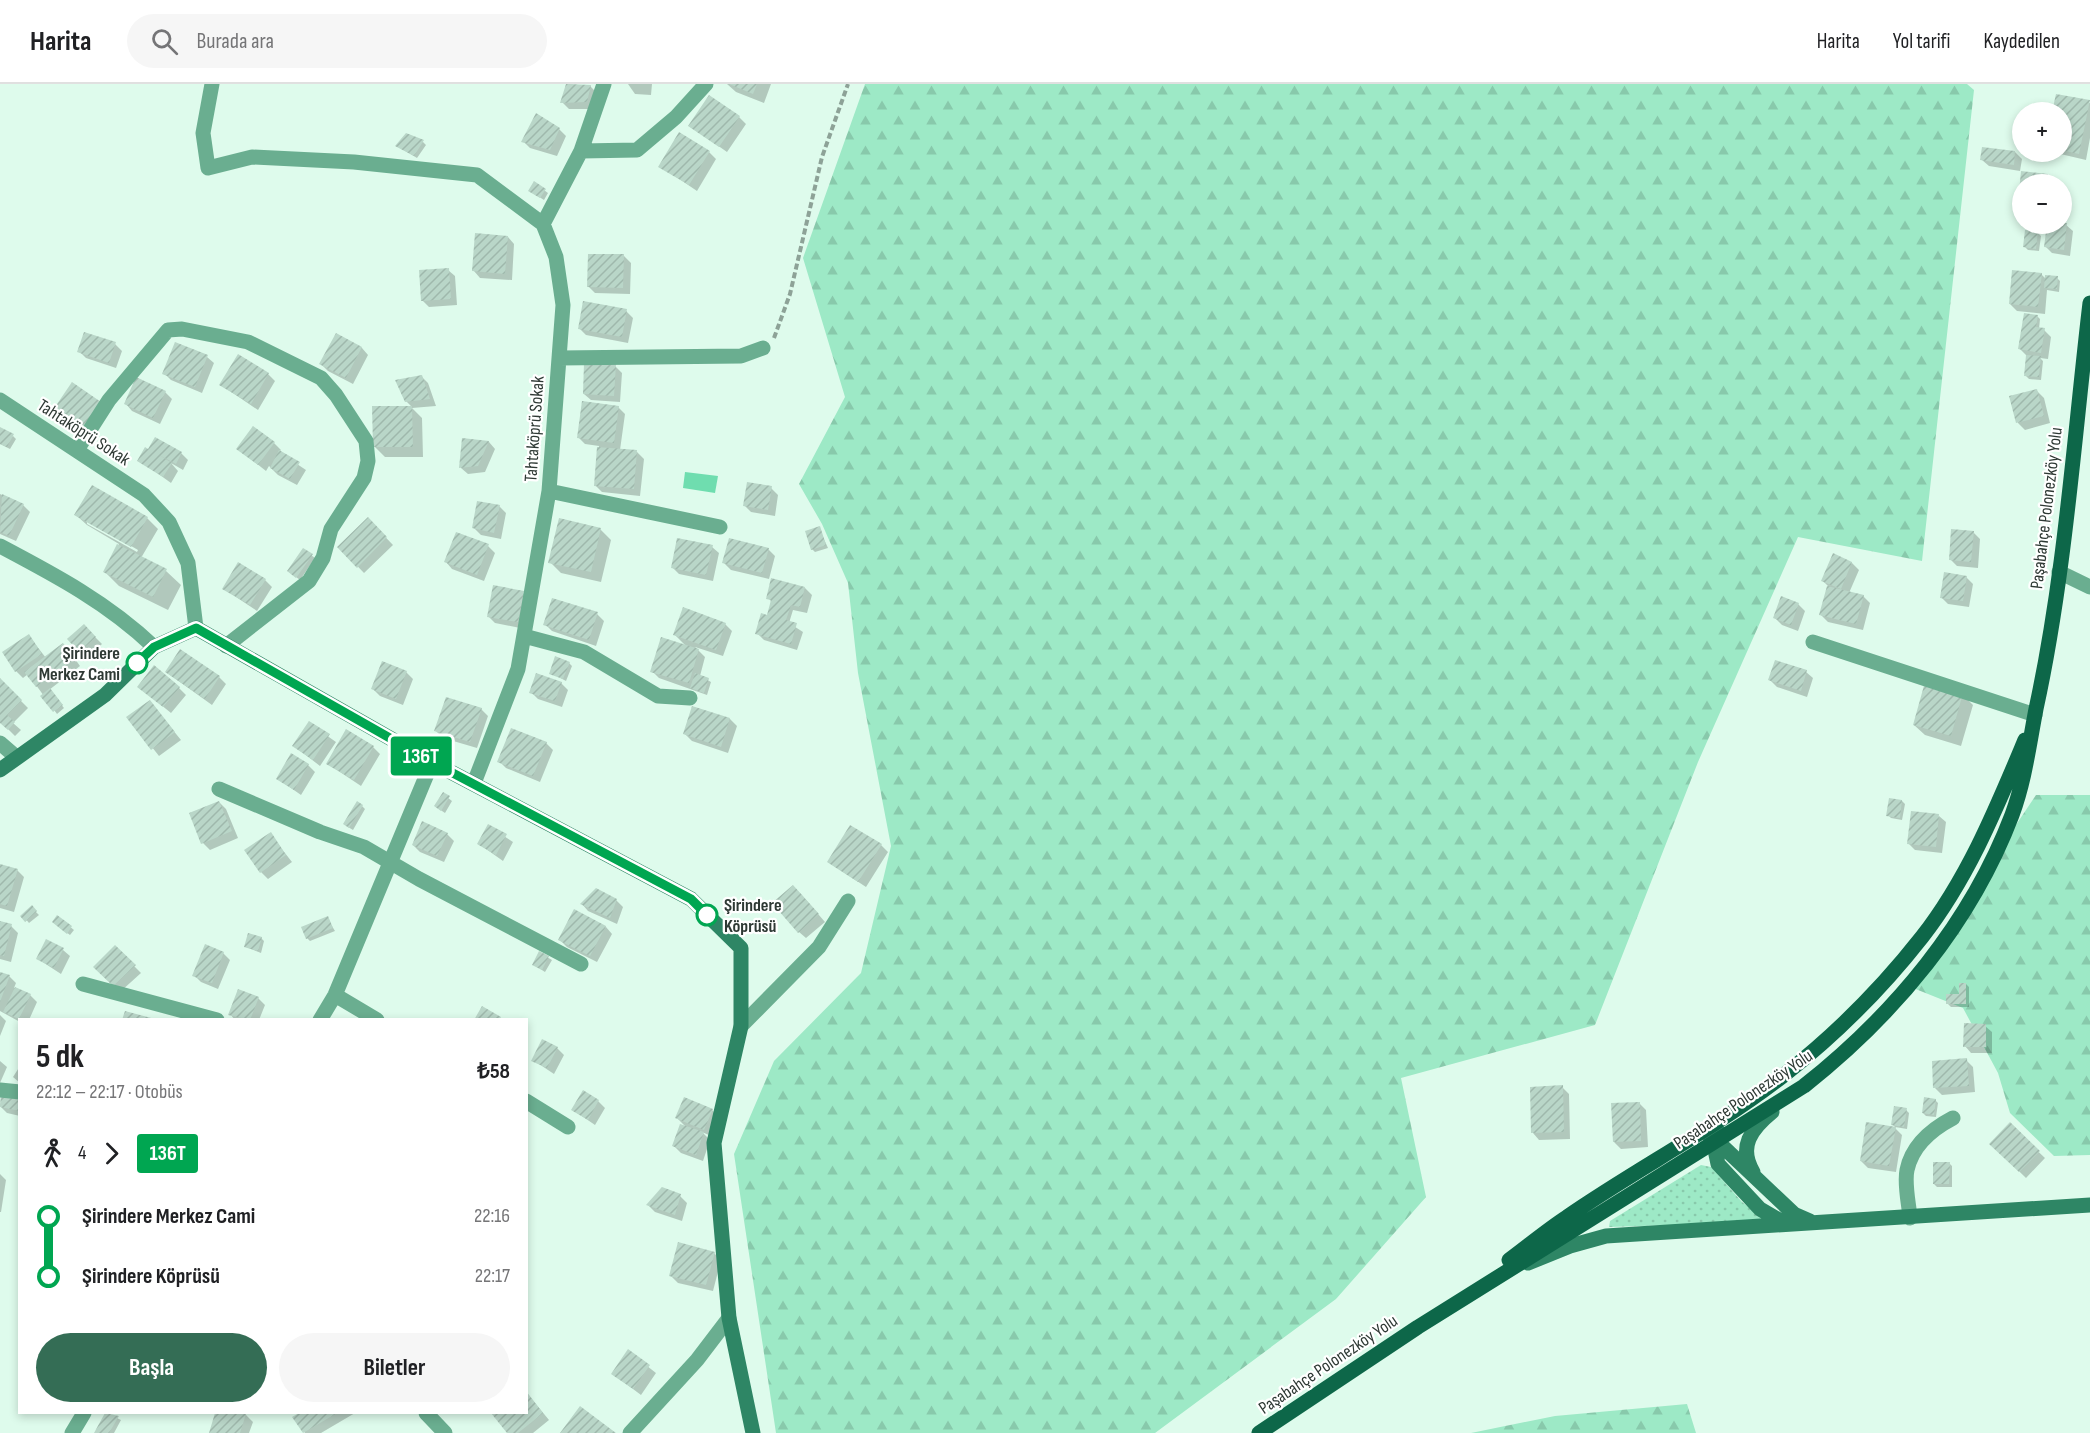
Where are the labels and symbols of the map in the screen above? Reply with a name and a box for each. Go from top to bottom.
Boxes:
street label: Tahtaköprü Sokak [520,375,549,483]
street label: Tahtaköprü Sokak [34,395,134,470]
street label: Paşabahçe Polonezköy Yolu [2026,426,2067,590]
place label: Şirindere Merkez Cami [39,643,120,685]
marker: Şirindere Merkez Cami [126,652,148,674]
line badge: 136T [379,736,463,776]
place label: Şirindere Köprüsü [724,895,782,937]
marker: Şirindere Köprüsü [696,904,718,926]
street label: Paşabahçe Polonezköy Yolu [1670,1045,1817,1154]
street label: Paşabahçe Polonezköy Yolu [1255,1310,1402,1419]

